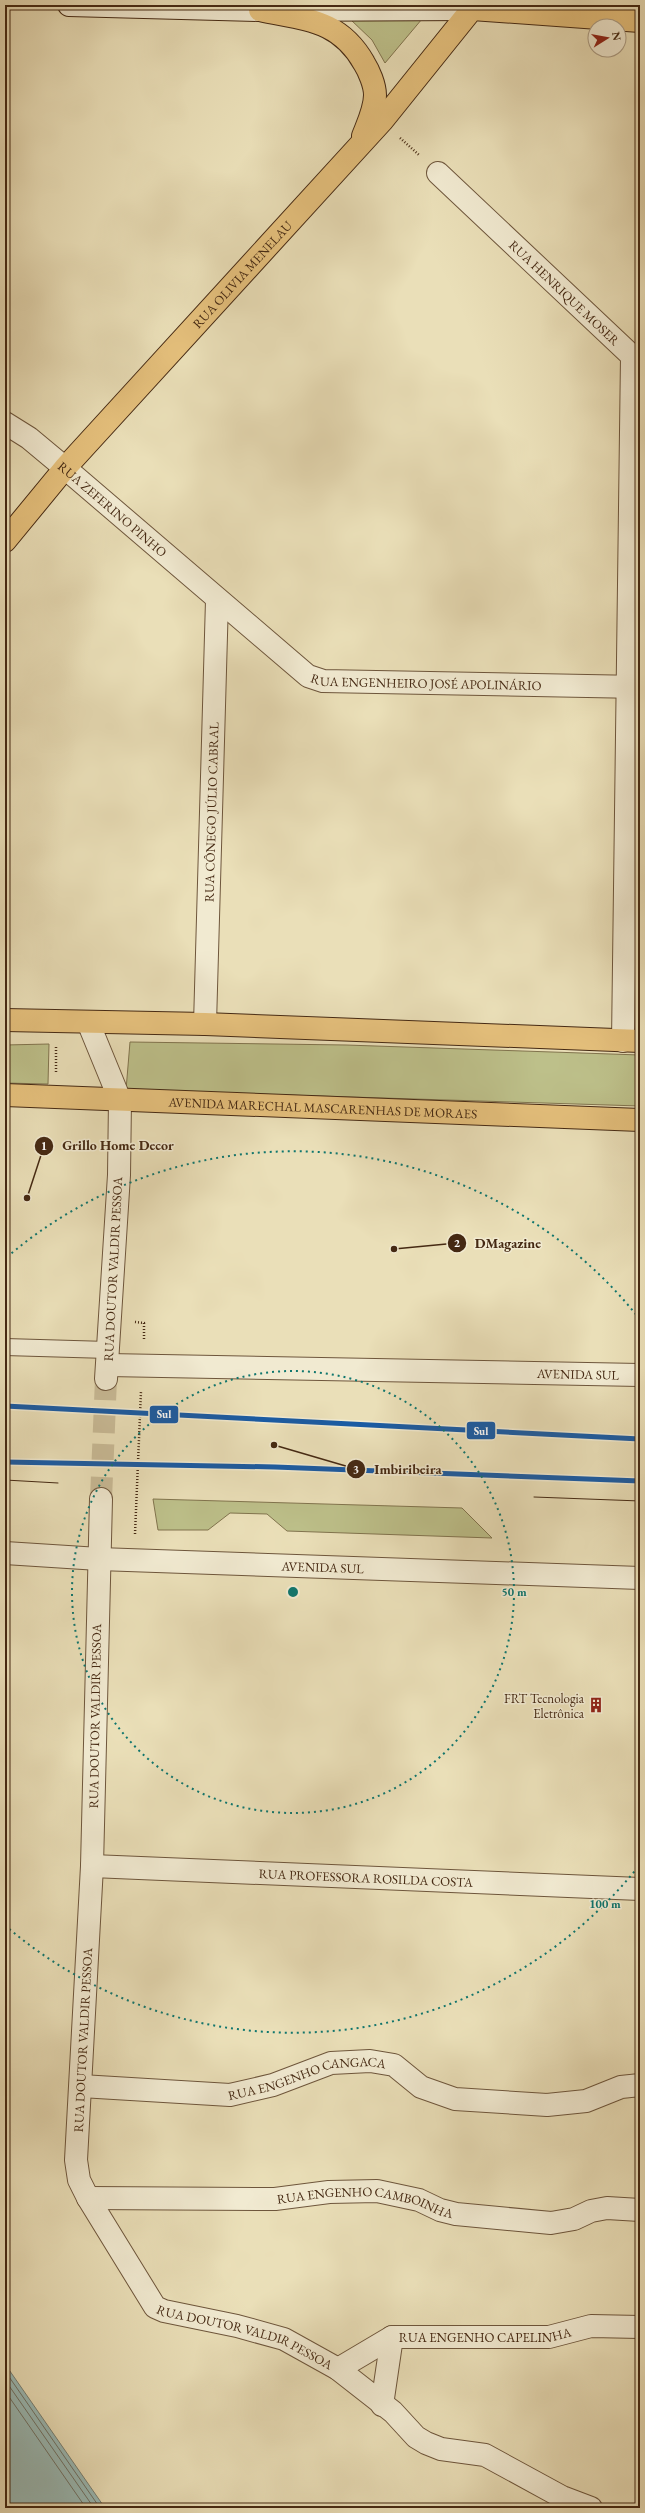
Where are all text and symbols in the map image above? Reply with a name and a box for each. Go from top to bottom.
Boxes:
north arrow [587,18,627,58]
text: N [609,30,625,42]
street label: RUA OLIVIA MENELAU [189,216,296,332]
street label: RUA HENRIQUE MOSER [506,236,624,349]
street label: RUA ZEFERINO PINHO [55,457,171,560]
street label: RUA ENGENHEIRO JOSÉ APOLINÁRIO [309,669,542,694]
street label: RUA CÔNEGO JÚLIO CABRAL [200,721,222,902]
street label: AVENIDA MARECHAL MASCARENHAS DE MORAES [167,1093,477,1122]
callout: Grillo Home Decor [34,1133,181,1159]
text: Grillo Home Decor [62,1136,174,1154]
text: 1 [41,1138,47,1154]
street label: RUA DOUTOR VALDIR PESSOA [100,1175,126,1362]
callout: DMagazine [447,1230,549,1256]
text: DMagazine [475,1234,541,1252]
text: 2 [454,1235,461,1251]
street label: AVENIDA SUL [536,1365,620,1383]
line badge: Sul [149,1405,179,1424]
text: Sul [157,1407,171,1421]
line badge: Sul [466,1421,496,1440]
text: Sul [474,1424,488,1438]
callout: Imbiribeira [346,1456,450,1482]
text: Imbiribeira [374,1460,443,1478]
text: 3 [353,1461,359,1477]
street label: AVENIDA SUL [280,1557,364,1577]
text: 50 m [501,1584,527,1600]
centre of rings [286,1585,300,1599]
street label: RUA DOUTOR VALDIR PESSOA [85,1622,105,1809]
place label: FRT Tecnologia Eletrônica [504,1690,585,1722]
building icon: FRT Tecnologia Eletrônica [587,1696,605,1714]
street label: RUA PROFESSORA ROSILDA COSTA [258,1865,474,1891]
text: 100 m [589,1896,621,1912]
street label: RUA DOUTOR VALDIR PESSOA [70,1946,96,2133]
street label: RUA ENGENHO CANGACA [226,2052,388,2104]
street label: RUA ENGENHO CAMBOINHA [276,2182,456,2222]
street label: RUA DOUTOR VALDIR PESSOA [154,2300,337,2373]
street label: RUA ENGENHO CAPELINHA [399,2323,574,2346]

